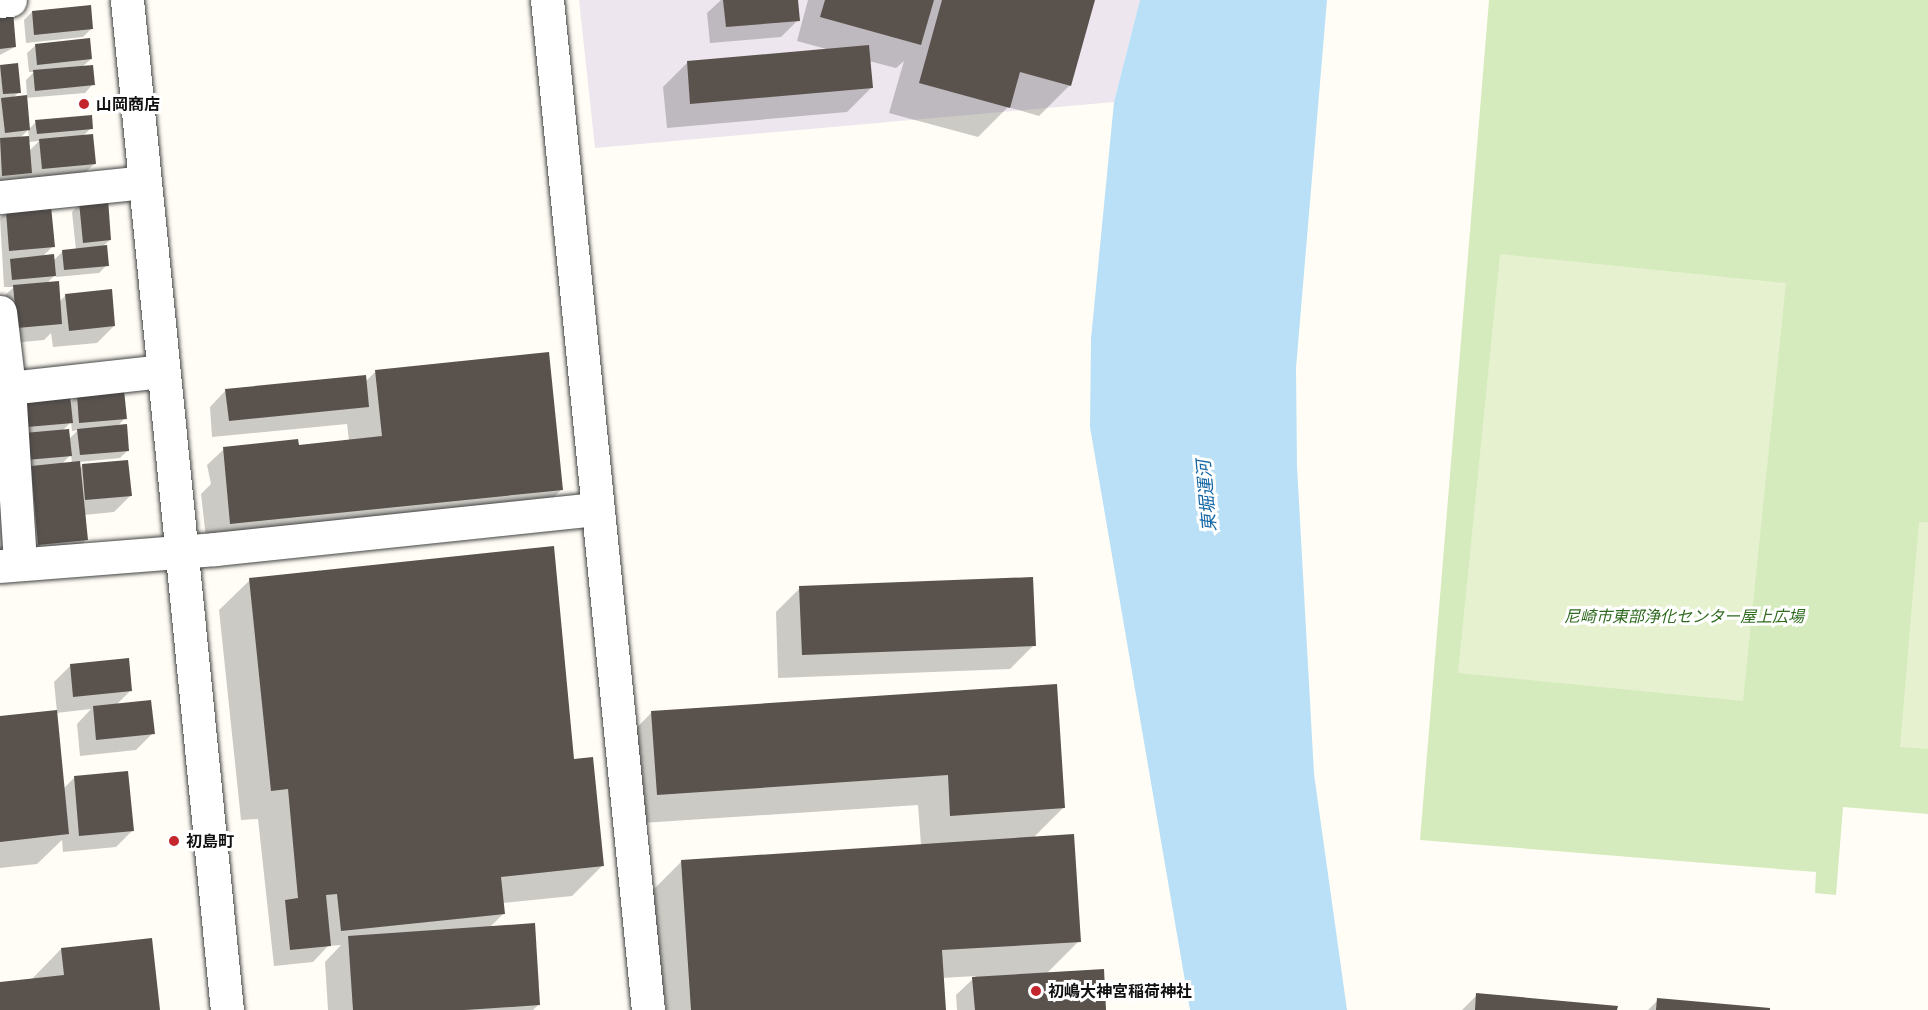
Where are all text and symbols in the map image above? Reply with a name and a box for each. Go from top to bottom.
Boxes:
place label: 山岡商店 [96,94,160,114]
marker: 山岡商店 [77,97,91,111]
water label: 東堀運河 [1193,459,1221,533]
park label: 尼崎市東部浄化センター屋上広場 [1564,606,1804,626]
place label: 初島町 [186,831,234,851]
marker: 初島町 [167,834,181,848]
place label: 初嶋大神宮稲荷神社 [1048,981,1192,1001]
marker: 初嶋大神宮稲荷神社 [1029,984,1043,998]

